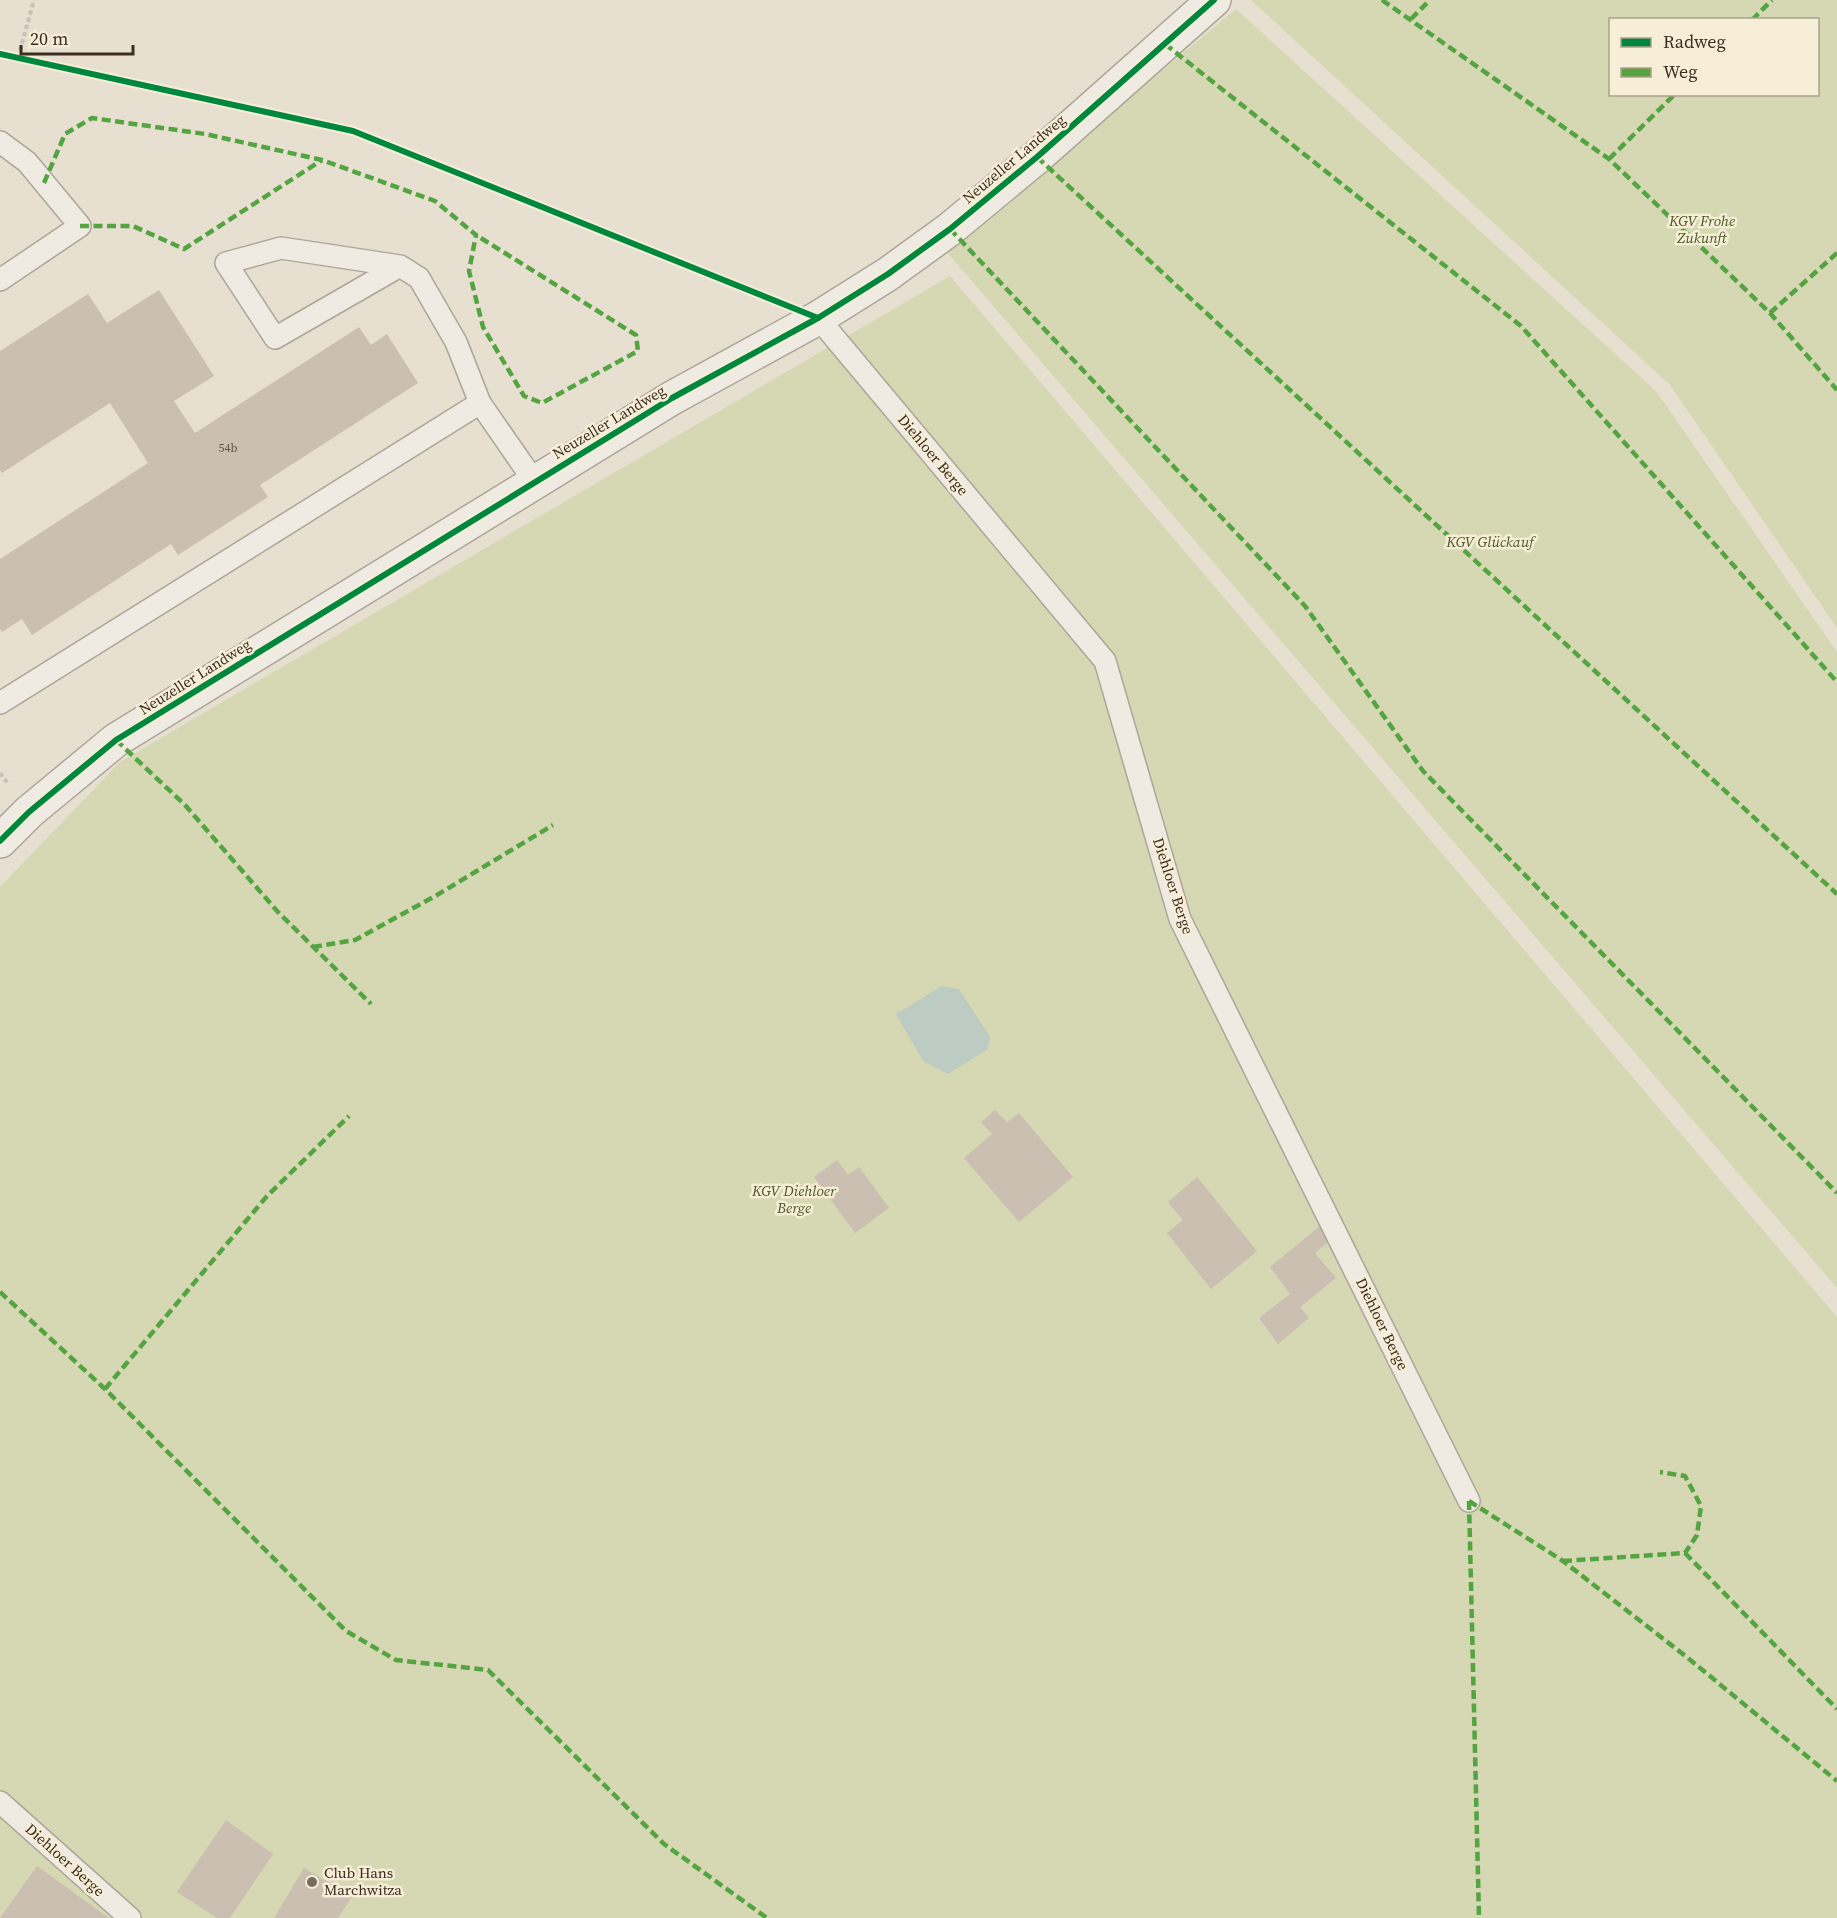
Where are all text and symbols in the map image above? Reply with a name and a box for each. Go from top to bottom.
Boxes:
scale bar [21,18,134,56]
legend [1609,18,1819,96]
text: 20 m [30,26,68,51]
text: Radweg [1663,29,1726,54]
text: Weg [1663,59,1698,84]
street label: Neuzeller Landweg [958,109,1070,208]
park label: KGV Frohe Zukunft [1668,210,1735,248]
street label: Neuzeller Landweg [548,379,669,464]
street label: Diehloer Berge [893,409,974,500]
house number: 54b [219,440,238,456]
park label: KGV Glückauf [1445,531,1536,552]
street label: Neuzeller Landweg [135,633,255,720]
street label: Diehloer Berge [1148,835,1199,937]
park label: KGV Diehloer Berge [751,1180,837,1218]
street label: Diehloer Berge [1351,1274,1414,1374]
street label: Diehloer Berge [21,1818,110,1901]
place label: Club Hans Marchwitza [324,1862,402,1900]
marker: Club Hans Marchwitza [305,1875,319,1889]

